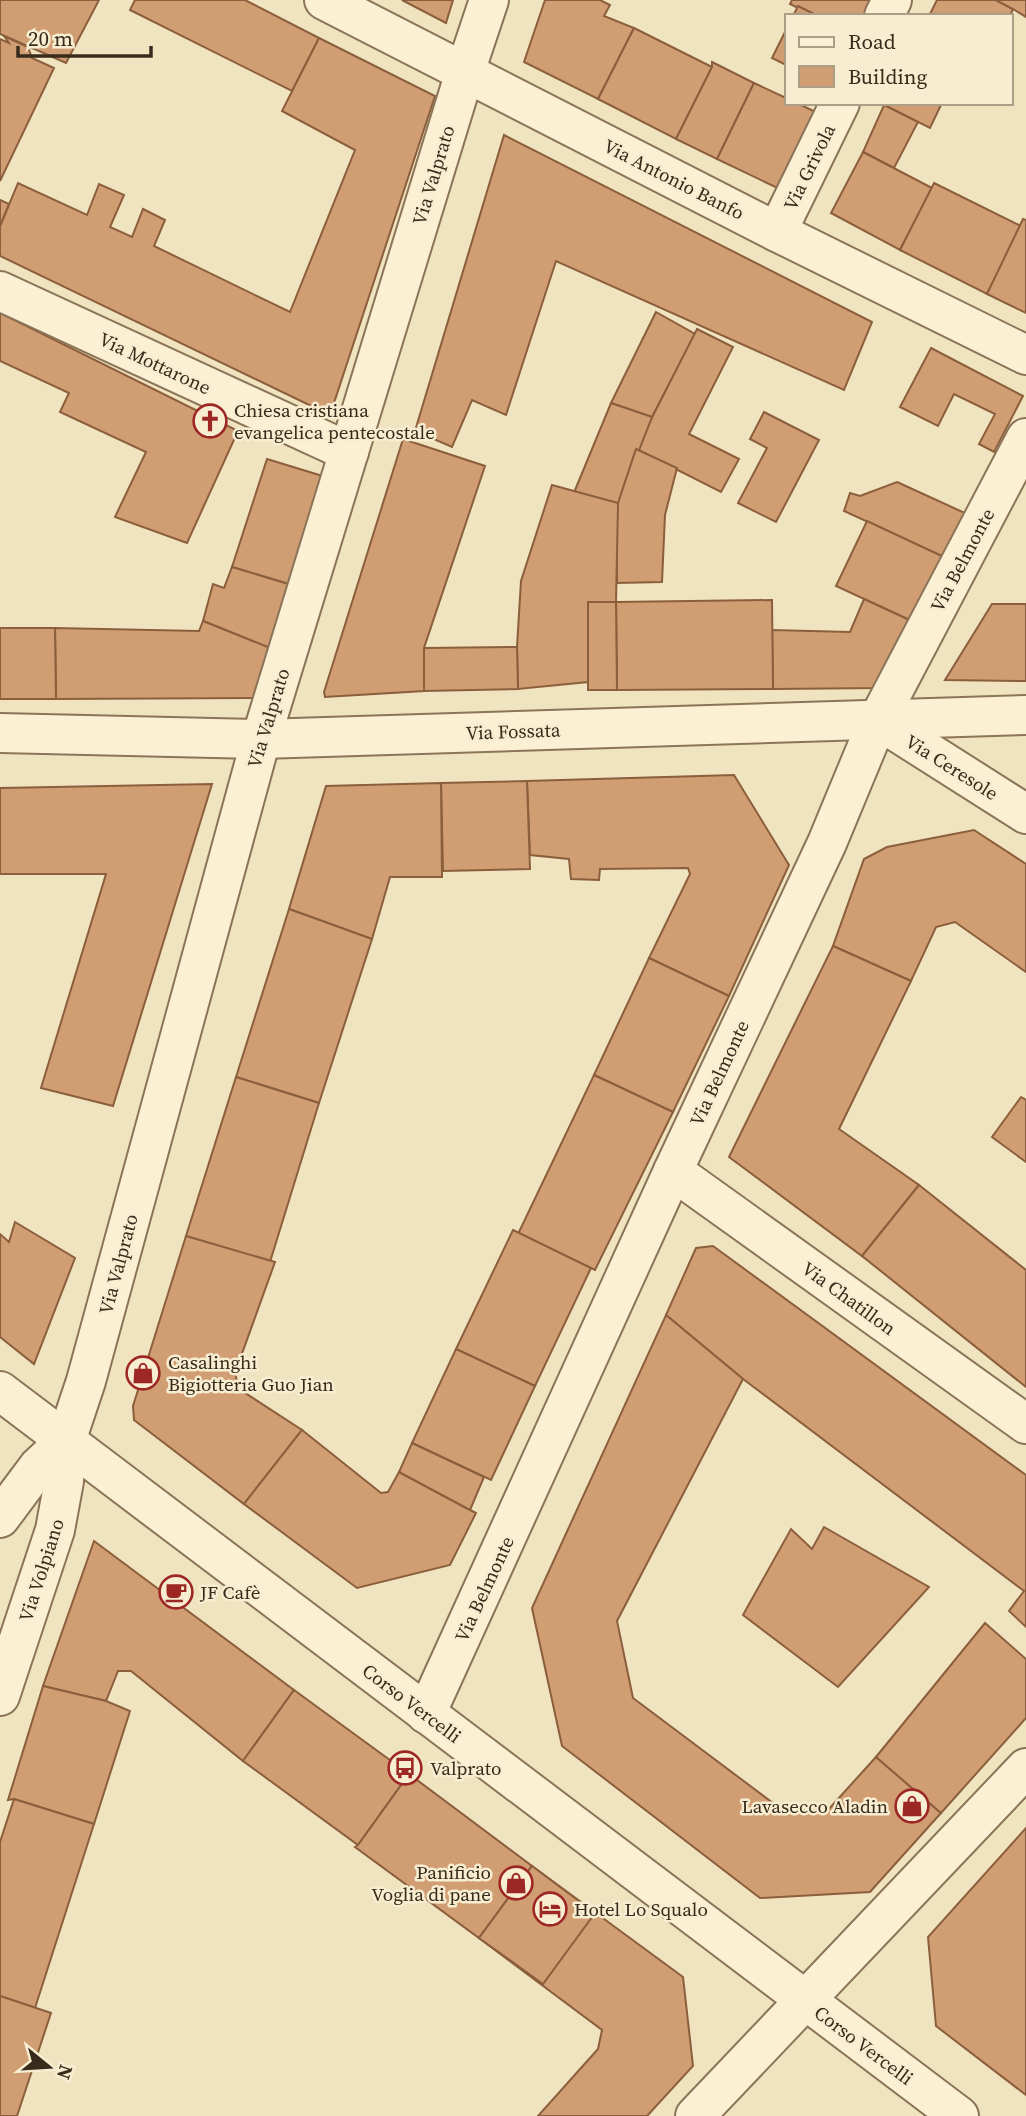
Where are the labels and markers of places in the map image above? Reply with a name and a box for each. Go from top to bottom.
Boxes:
place label: Chiesa cristiana evangelica pentecostale [234,397,435,445]
church icon: Chiesa cristiana evangelica pentecostale [191,402,229,440]
place label: Casalinghi Bigiotteria Guo Jian [168,1349,334,1397]
shop icon: Casalinghi Bigiotteria Guo Jian [124,1354,162,1392]
cafe icon: JF Cafè [157,1573,195,1611]
place label: JF Cafè [199,1579,260,1605]
bus stop icon: Valprato [386,1749,424,1787]
place label: Valprato [430,1755,501,1781]
shop icon: Lavasecco Aladin [893,1787,931,1825]
place label: Lavasecco Aladin [741,1793,888,1819]
place label: Panificio Voglia di pane [371,1859,491,1907]
shop icon: Panificio Voglia di pane [497,1864,535,1902]
hotel icon: Hotel Lo Squalo [531,1890,569,1928]
place label: Hotel Lo Squalo [574,1896,708,1922]

